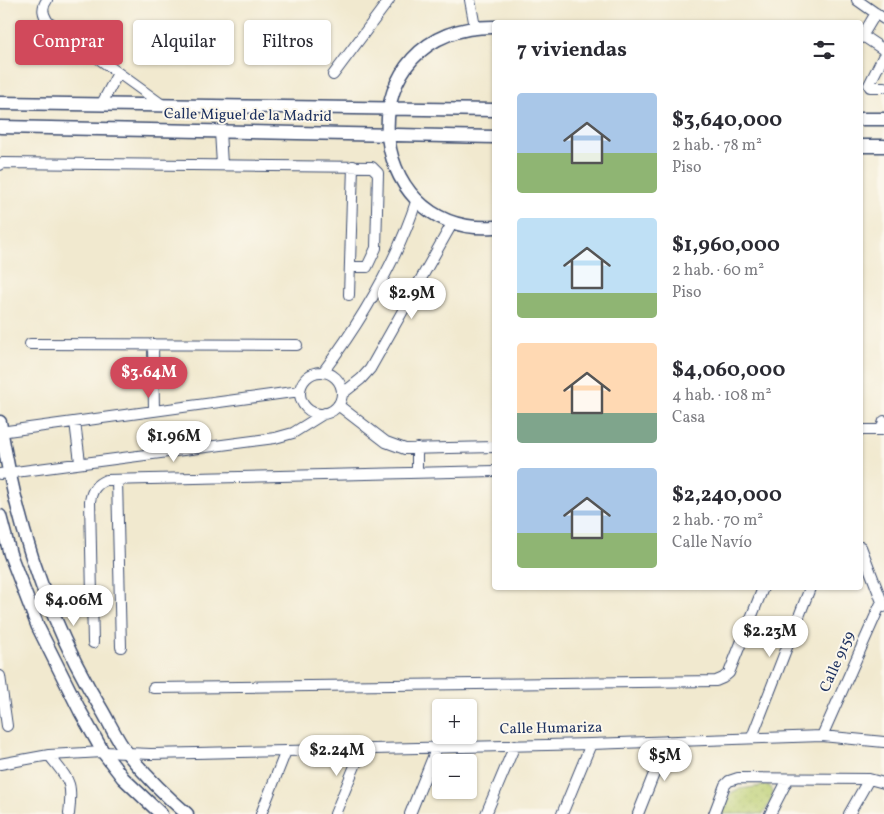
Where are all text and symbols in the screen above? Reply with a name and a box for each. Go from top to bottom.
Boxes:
chip: Comprar [15,20,123,65]
chip: Alquilar [133,20,234,65]
chip: Filtros [244,20,331,65]
text: 7 viviendas [517,36,627,65]
icon: filters [810,36,838,64]
street label: Calle Miguel de la Madrid [164,104,332,128]
text: $3,640,000 [672,106,782,135]
icon: home [557,113,617,173]
text: 2 hab. · 78 m² [672,135,762,157]
text: Piso [672,157,701,179]
text: $1,960,000 [672,231,780,260]
icon: home [557,238,617,298]
text: 2 hab. · 60 m² [672,260,764,282]
pin: $2.9M [377,278,447,320]
text: Piso [672,282,701,304]
text: $2.9M [389,283,435,305]
pin: $3.64M [108,356,190,399]
text: $4,060,000 [672,356,785,385]
text: $3.64M [121,362,177,384]
icon: home [557,363,617,423]
text: 4 hab. · 108 m² [672,385,771,407]
text: Casa [672,407,705,429]
pin: $1.96M [133,420,215,463]
text: $1.96M [147,426,201,448]
text: $2,240,000 [672,481,782,510]
icon: home [557,488,617,548]
text: 2 hab. · 70 m² [672,510,763,532]
text: Calle Navío [672,532,752,554]
pin: $4.06M [33,584,115,627]
text: $4.06M [45,590,103,612]
pin: $2.23M [729,616,811,658]
text: $2.23M [743,621,797,643]
street label: Calle 9159 [815,628,861,696]
map controls [432,699,477,799]
button: + [432,699,477,744]
street label: Calle Humariza [500,718,602,740]
pin: $2.24M [296,734,378,777]
text: $2.24M [309,740,365,762]
pin: $5M [641,740,689,782]
text: $5M [649,745,681,767]
button: − [432,754,477,799]

